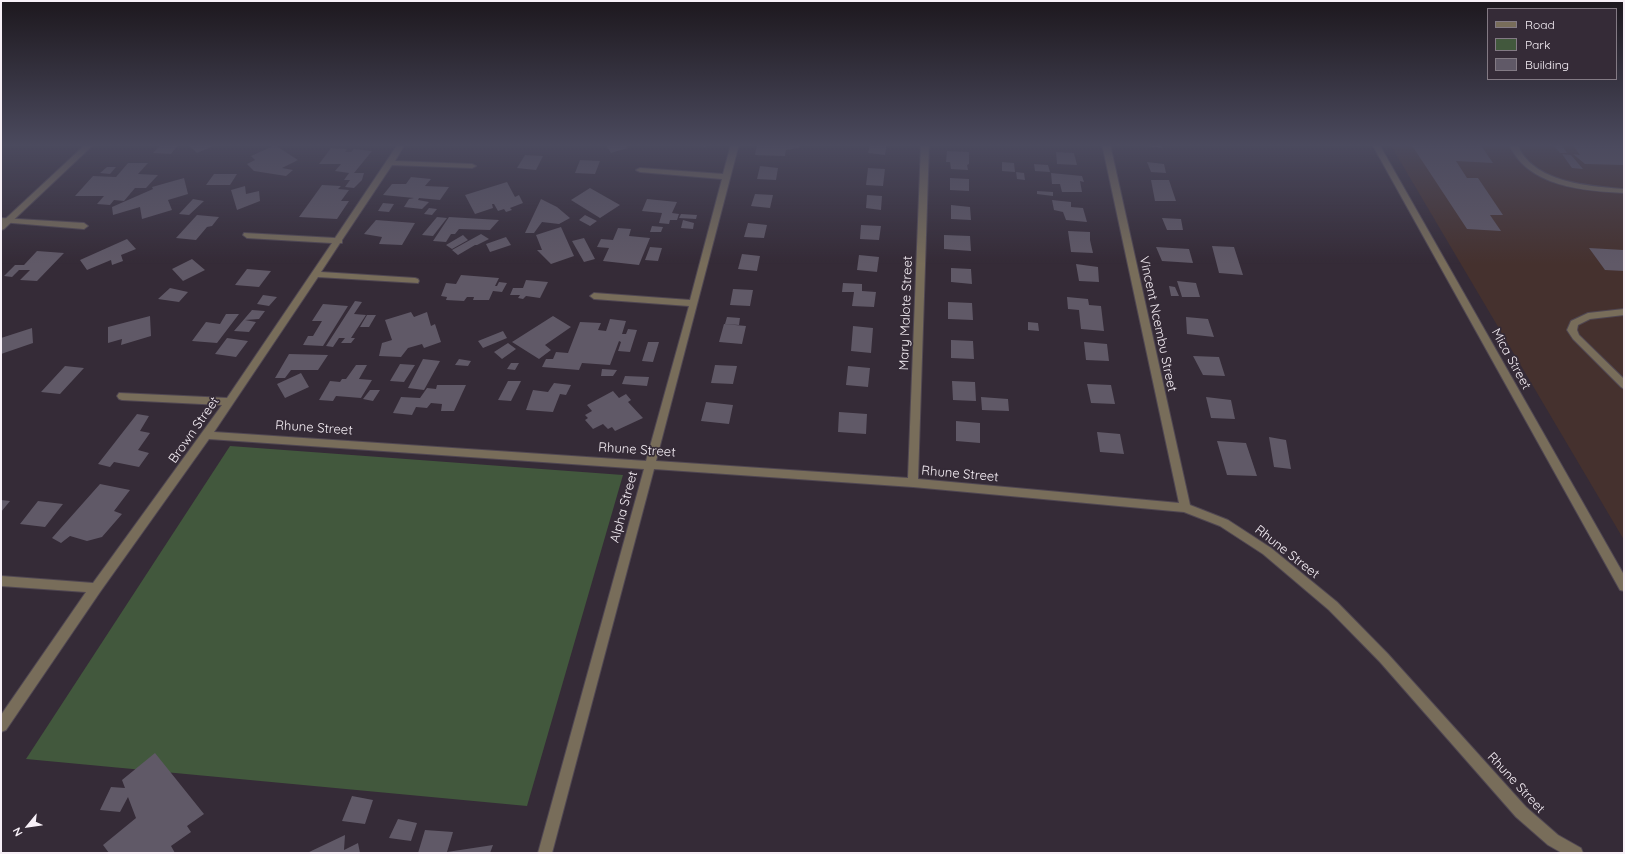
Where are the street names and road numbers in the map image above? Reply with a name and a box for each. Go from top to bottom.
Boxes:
street label: Mary Malote Street [896,255,916,371]
street label: Vincent Ncembu Street [1136,255,1180,393]
street label: Mica Street [1488,326,1534,392]
street label: Brown Street [165,394,223,466]
street label: Rhune Street [275,418,353,438]
street label: Rhune Street [598,440,676,460]
street label: Rhune Street [921,463,999,485]
street label: Alpha Street [607,469,641,545]
street label: Rhune Street [1252,522,1322,582]
street label: Rhune Street [1484,749,1548,817]

